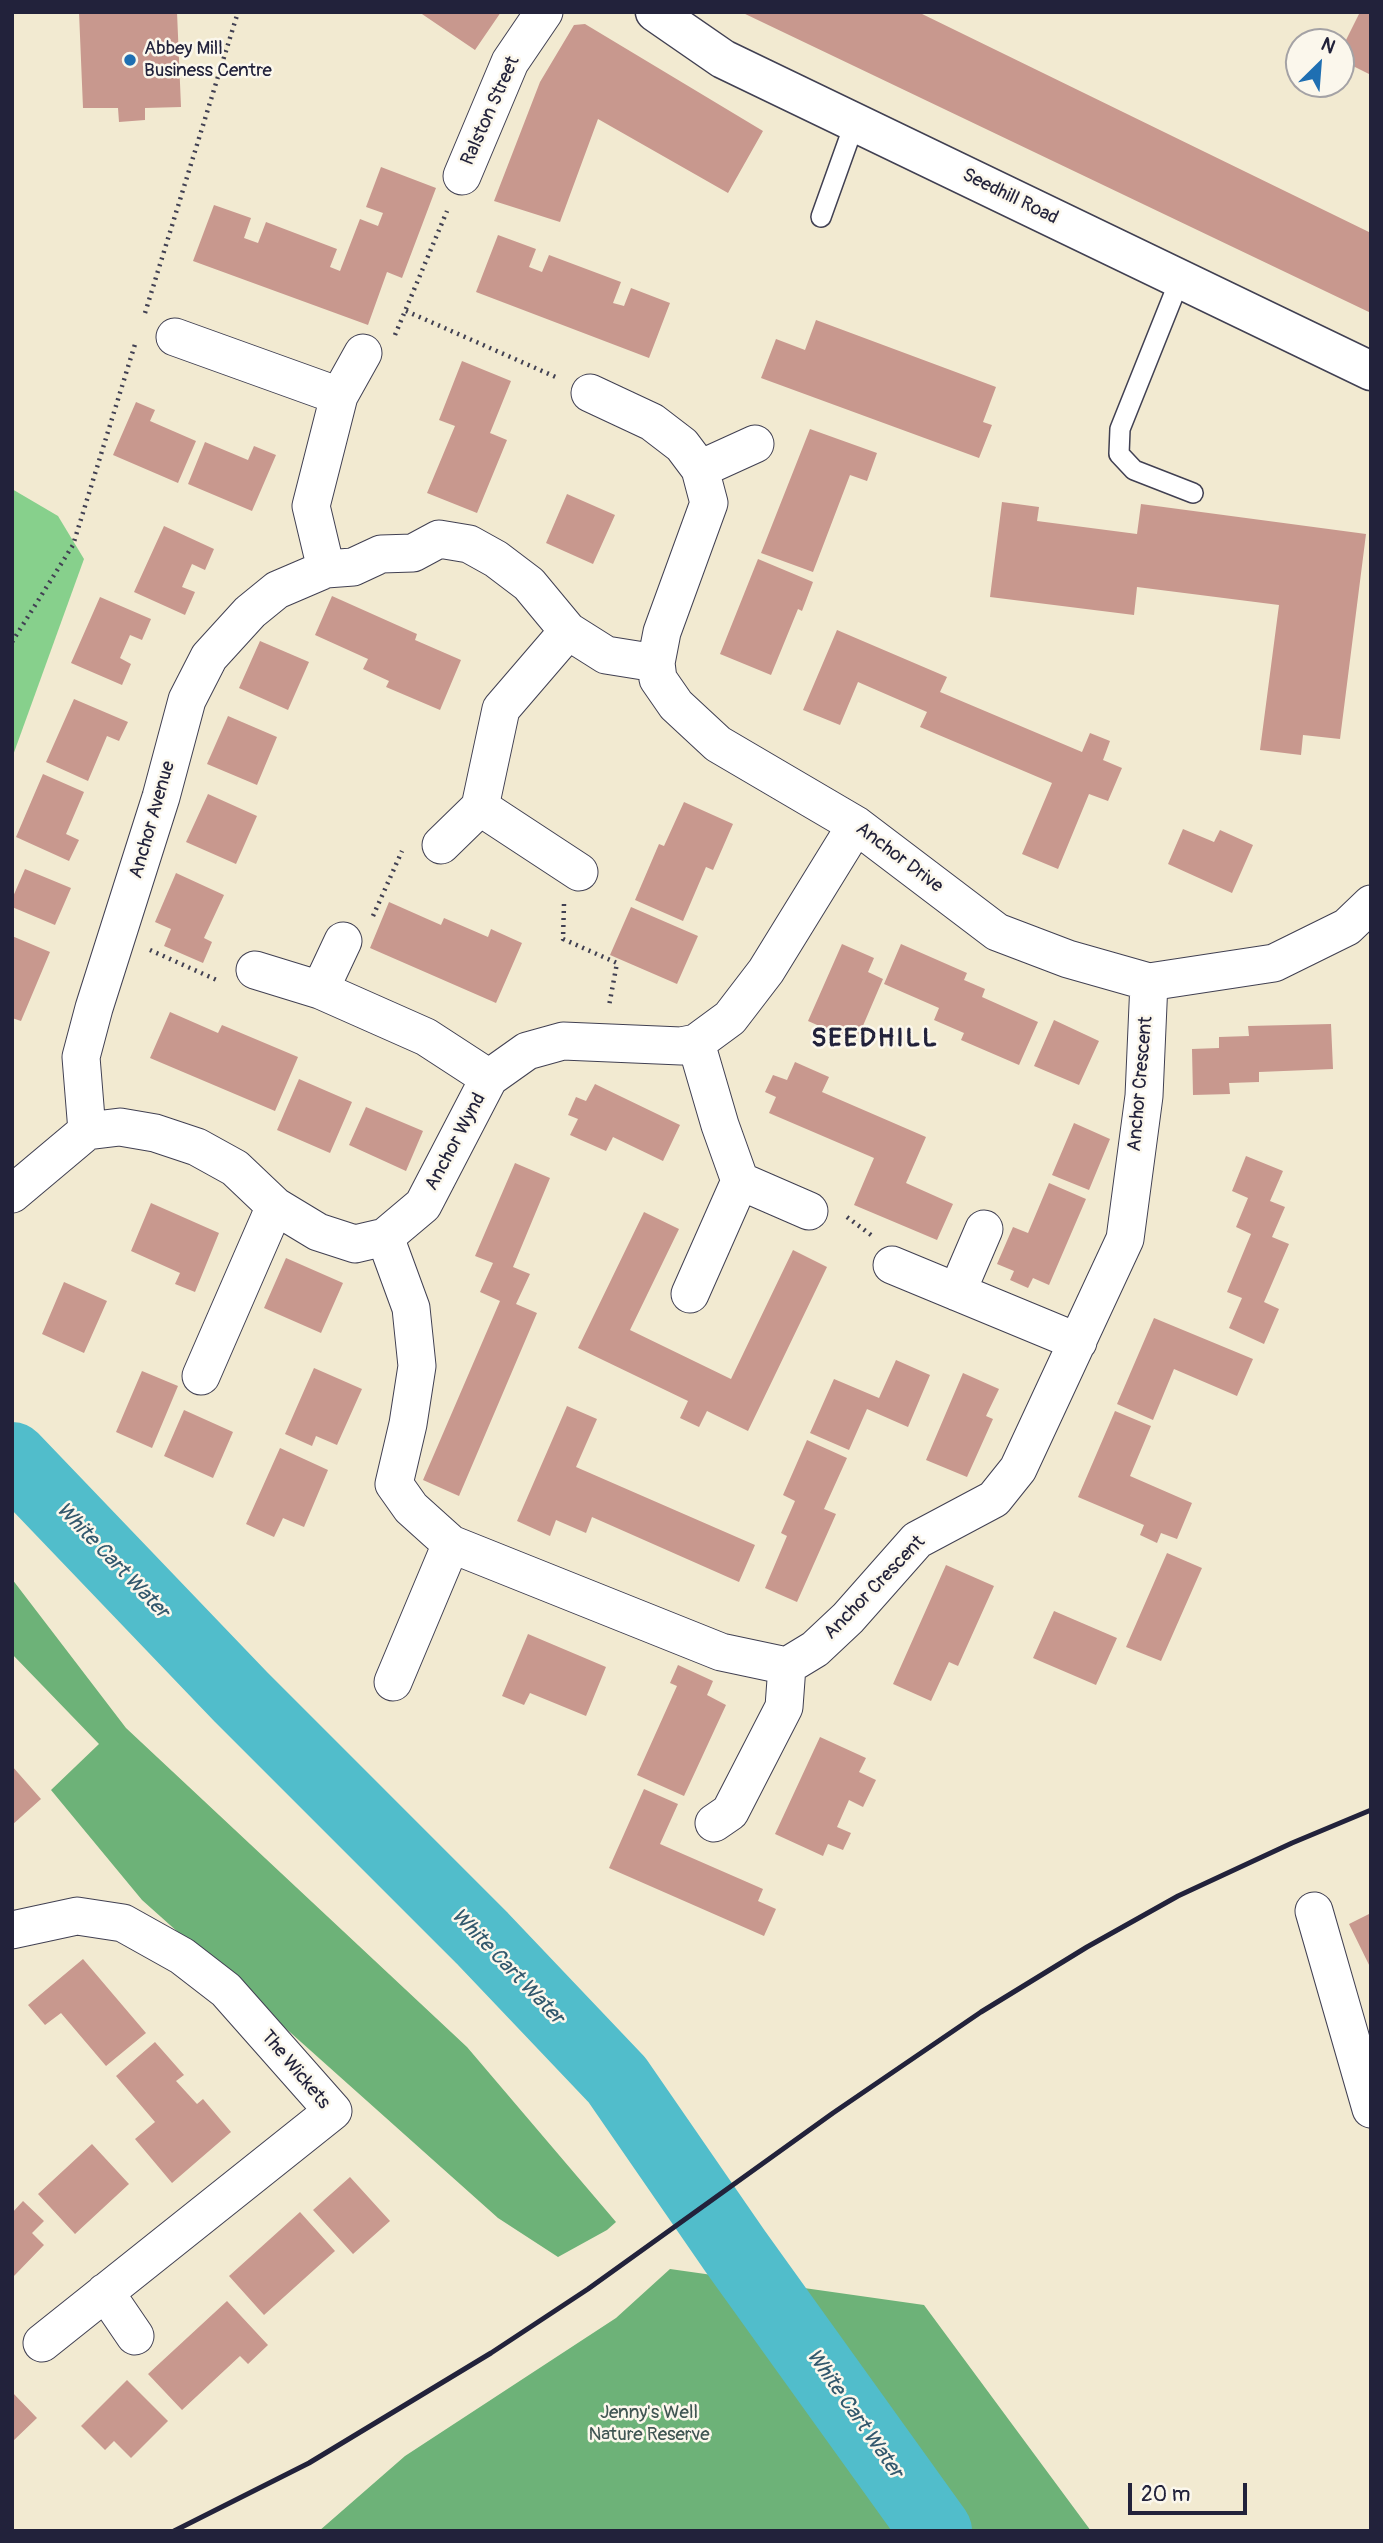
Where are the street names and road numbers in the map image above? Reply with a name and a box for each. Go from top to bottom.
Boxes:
street label: Ralston Street [457,53,525,169]
street label: Seedhill Road [958,164,1062,230]
street label: Anchor Avenue [125,759,181,881]
street label: Anchor Drive [851,818,947,898]
street label: Anchor Crescent [1124,1015,1158,1153]
street label: Anchor Wynd [421,1089,491,1195]
street label: Anchor Crescent [820,1531,930,1645]
street label: The Wickets [256,2026,334,2114]

